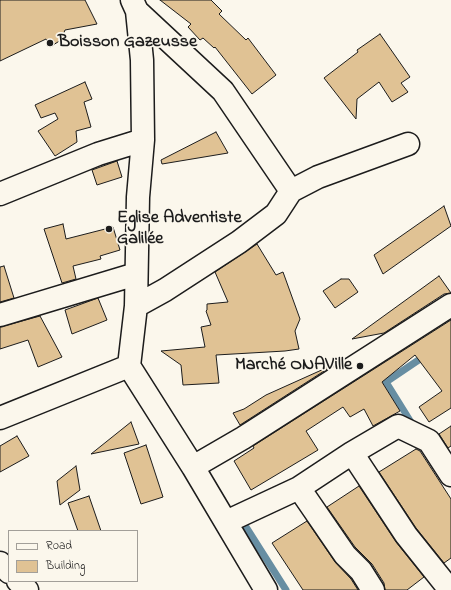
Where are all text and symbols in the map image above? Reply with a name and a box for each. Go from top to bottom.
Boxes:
place label: Boisson Gazeusse [58,32,197,54]
marker: Boisson Gazeusse [45,38,55,48]
place label: Eglise Adventiste Galilée [117,208,241,250]
marker: Eglise Adventiste Galilée [104,224,114,234]
place label: Marché ONAVille [235,355,352,377]
marker: Marché ONAVille [355,361,365,371]
legend [8,530,138,582]
text: Road [46,537,72,555]
text: Building [46,557,85,575]

